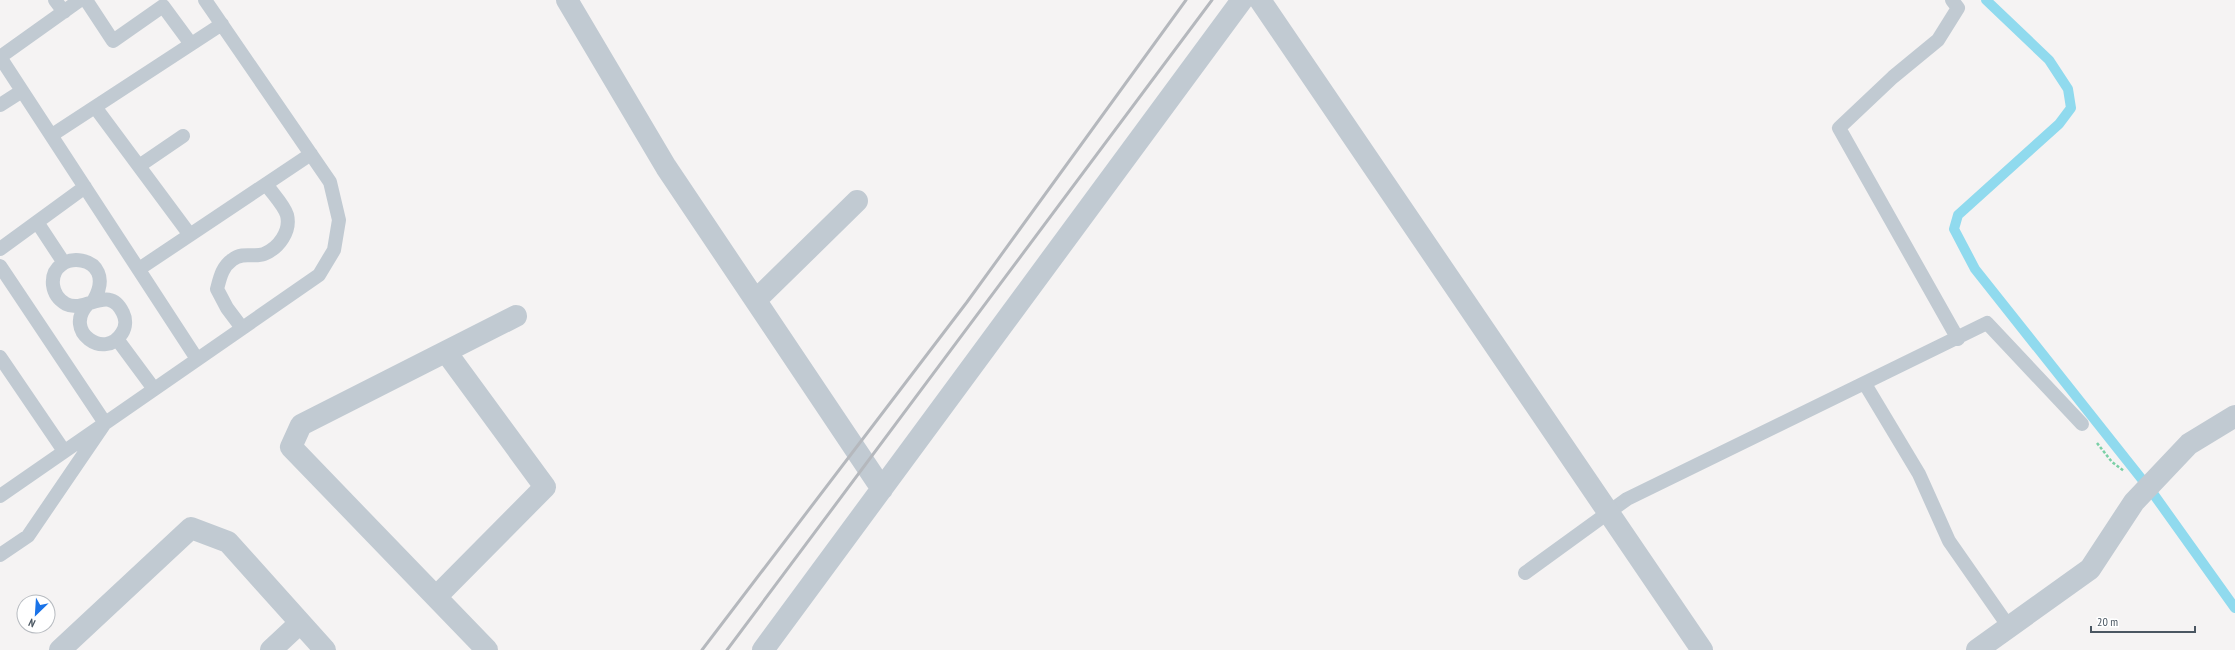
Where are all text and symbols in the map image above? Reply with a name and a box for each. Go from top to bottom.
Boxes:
north arrow [16,594,56,634]
scale bar [2091,608,2195,634]
text: 20 m [2097,614,2118,629]
text: N [26,615,37,631]

